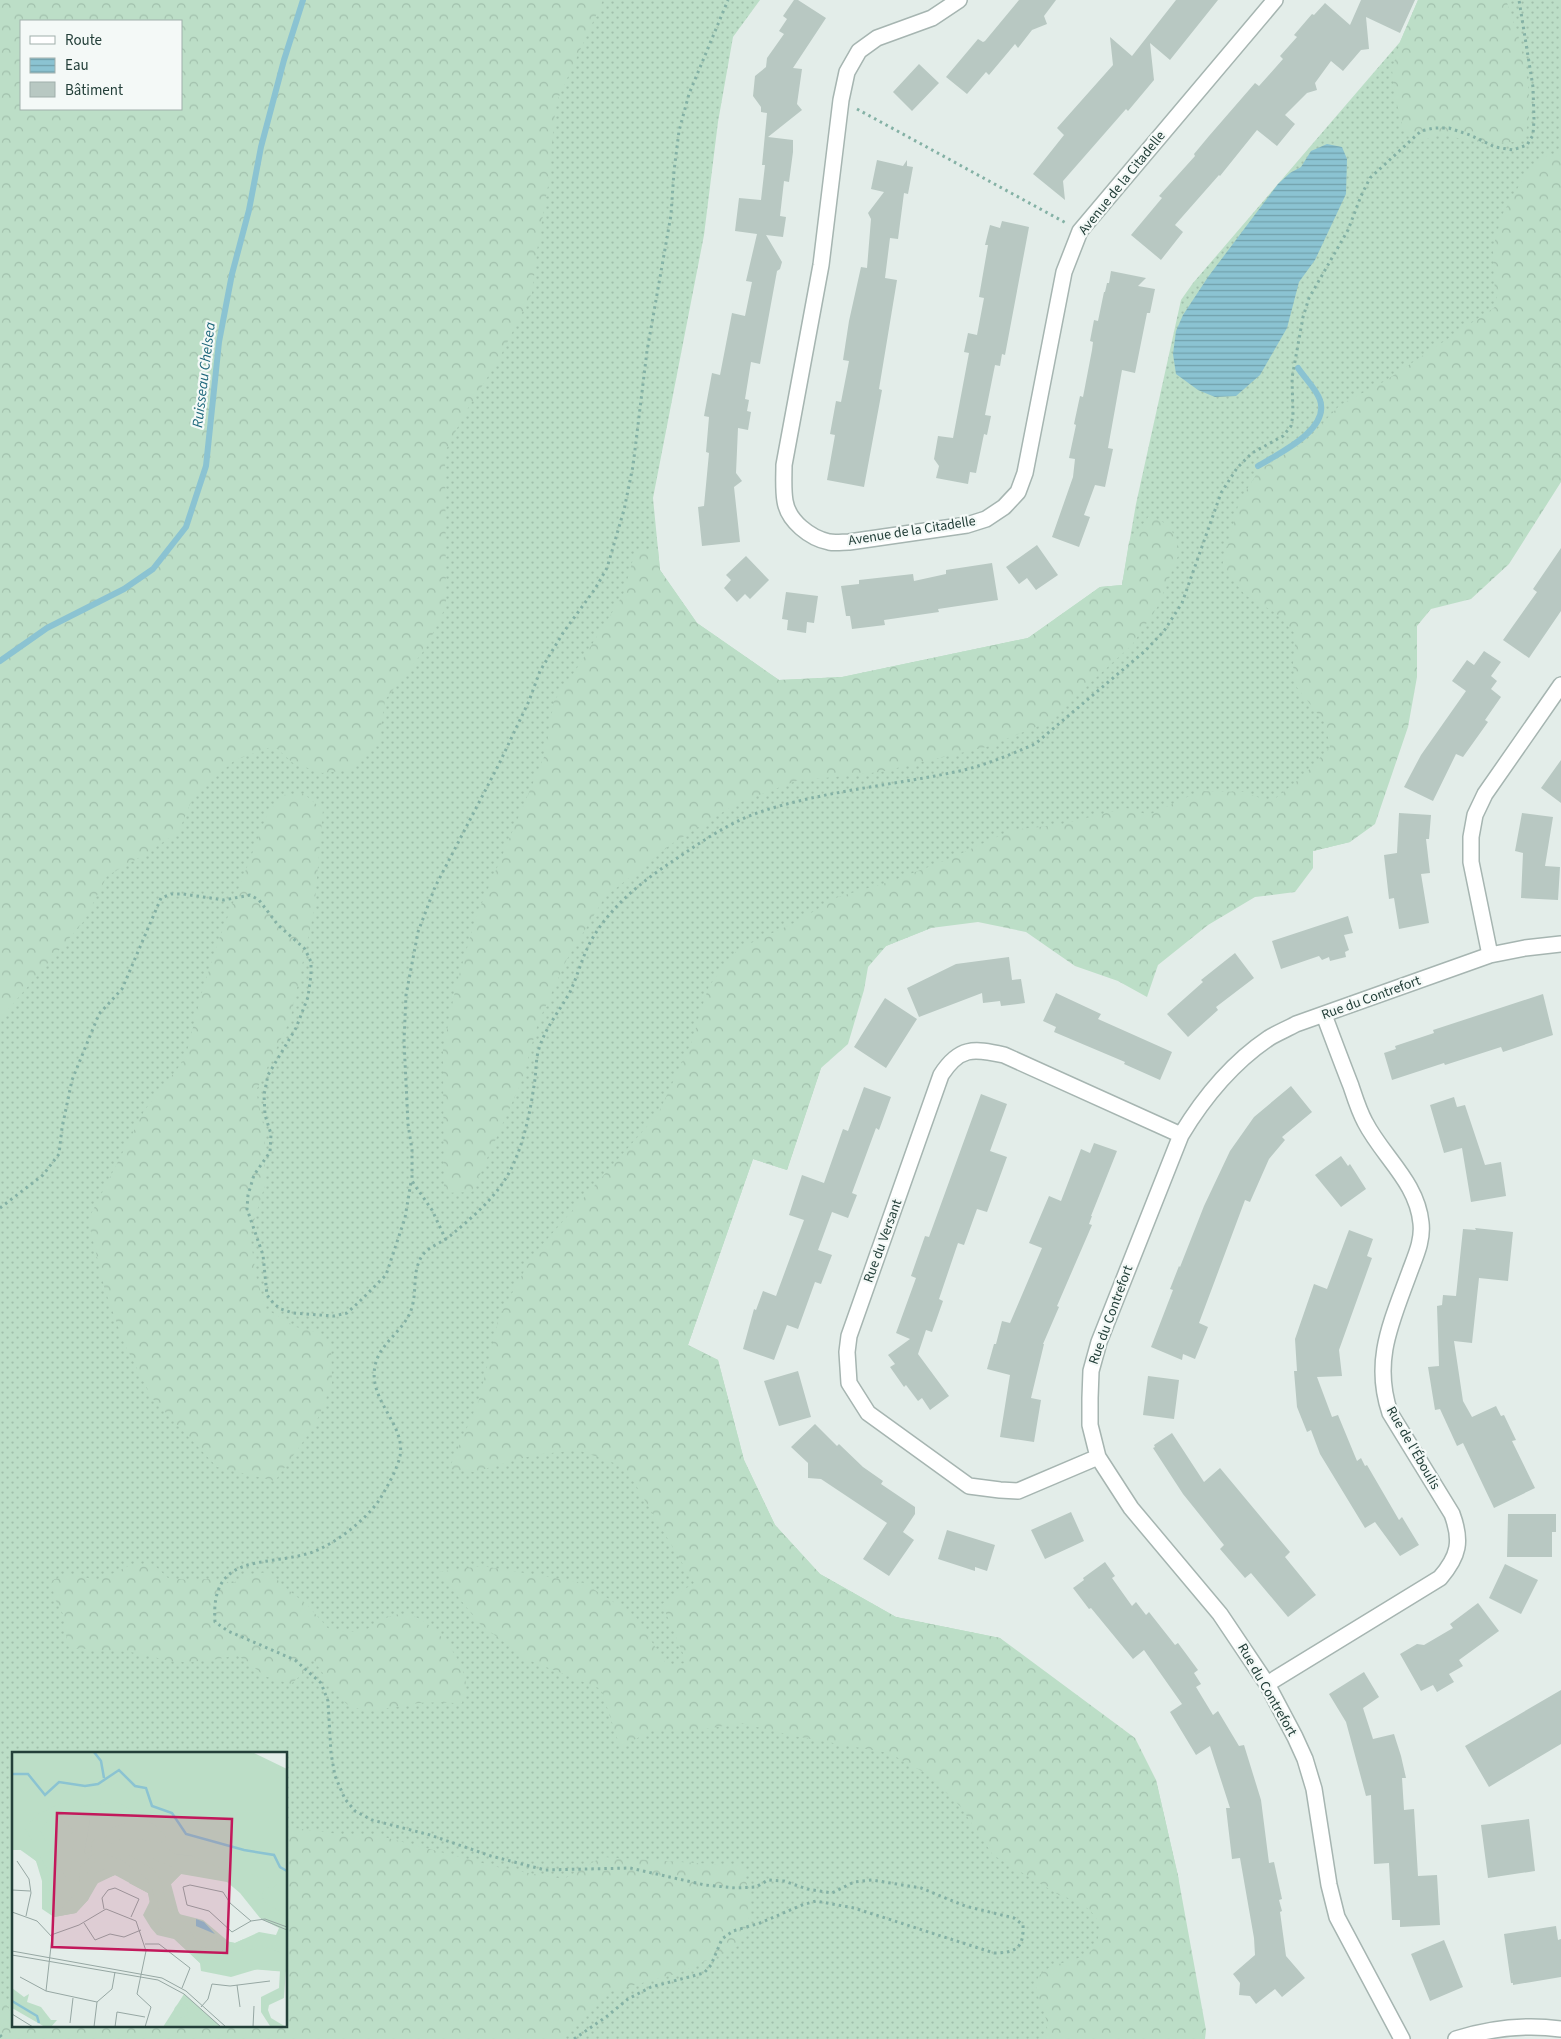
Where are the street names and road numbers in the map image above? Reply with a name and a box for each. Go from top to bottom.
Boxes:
street label: Avenue de la Citadelle [1074,127,1170,239]
street label: Avenue de la Citadelle [847,511,977,551]
street label: Rue du Contrefort [1319,971,1424,1025]
street label: Rue du Versant [859,1196,907,1286]
street label: Rue du Contrefort [1084,1262,1138,1367]
street label: Rue de l'Éboulis [1381,1403,1445,1493]
street label: Rue du Contrefort [1232,1640,1302,1740]

